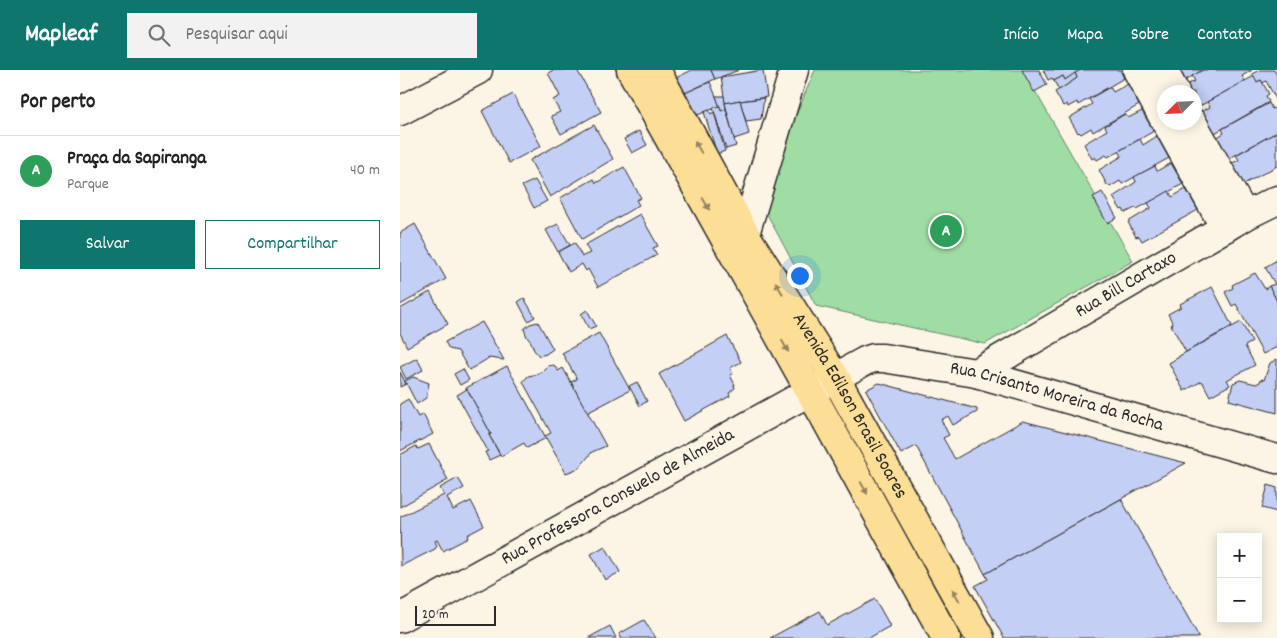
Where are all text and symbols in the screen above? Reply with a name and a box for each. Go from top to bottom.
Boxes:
search box [127,13,477,58]
text: Mapleaf [25,18,97,52]
icon: search [145,21,173,49]
text: Pesquisar aqui [185,22,288,49]
text: Início [1003,23,1039,48]
text: Mapa [1067,23,1103,48]
text: Sobre [1131,23,1169,48]
text: Contato [1197,23,1252,48]
north arrow [1157,85,1202,130]
text: Por perto [20,88,95,118]
one-way arrow [694,140,702,154]
text: Praça da Sapiranga [67,146,206,173]
text: A [32,159,40,182]
text: 40 m [350,159,380,182]
text: Parque [67,173,109,196]
one-way arrow [702,197,710,212]
pin: A [930,212,962,250]
button: Salvar [20,220,195,269]
button: Compartilhar [205,220,380,269]
street label: Rua Bill Cartaxo [1070,245,1182,326]
your location [787,263,813,289]
one-way arrow [774,281,784,294]
street label: Avenida Edilson Brasil Soares [785,308,914,504]
one-way arrow [781,340,790,353]
street label: Rua Crisanto Moreira da Rocha [948,356,1167,440]
street label: Rua Professora Consuelo de Almeida [496,422,740,573]
one-way arrow [860,481,868,496]
map controls [1217,533,1262,623]
button: + [1217,533,1262,578]
button: − [1217,578,1262,623]
one-way arrow [952,588,960,603]
scale bar [415,603,496,626]
text: 20 m [422,605,449,625]

